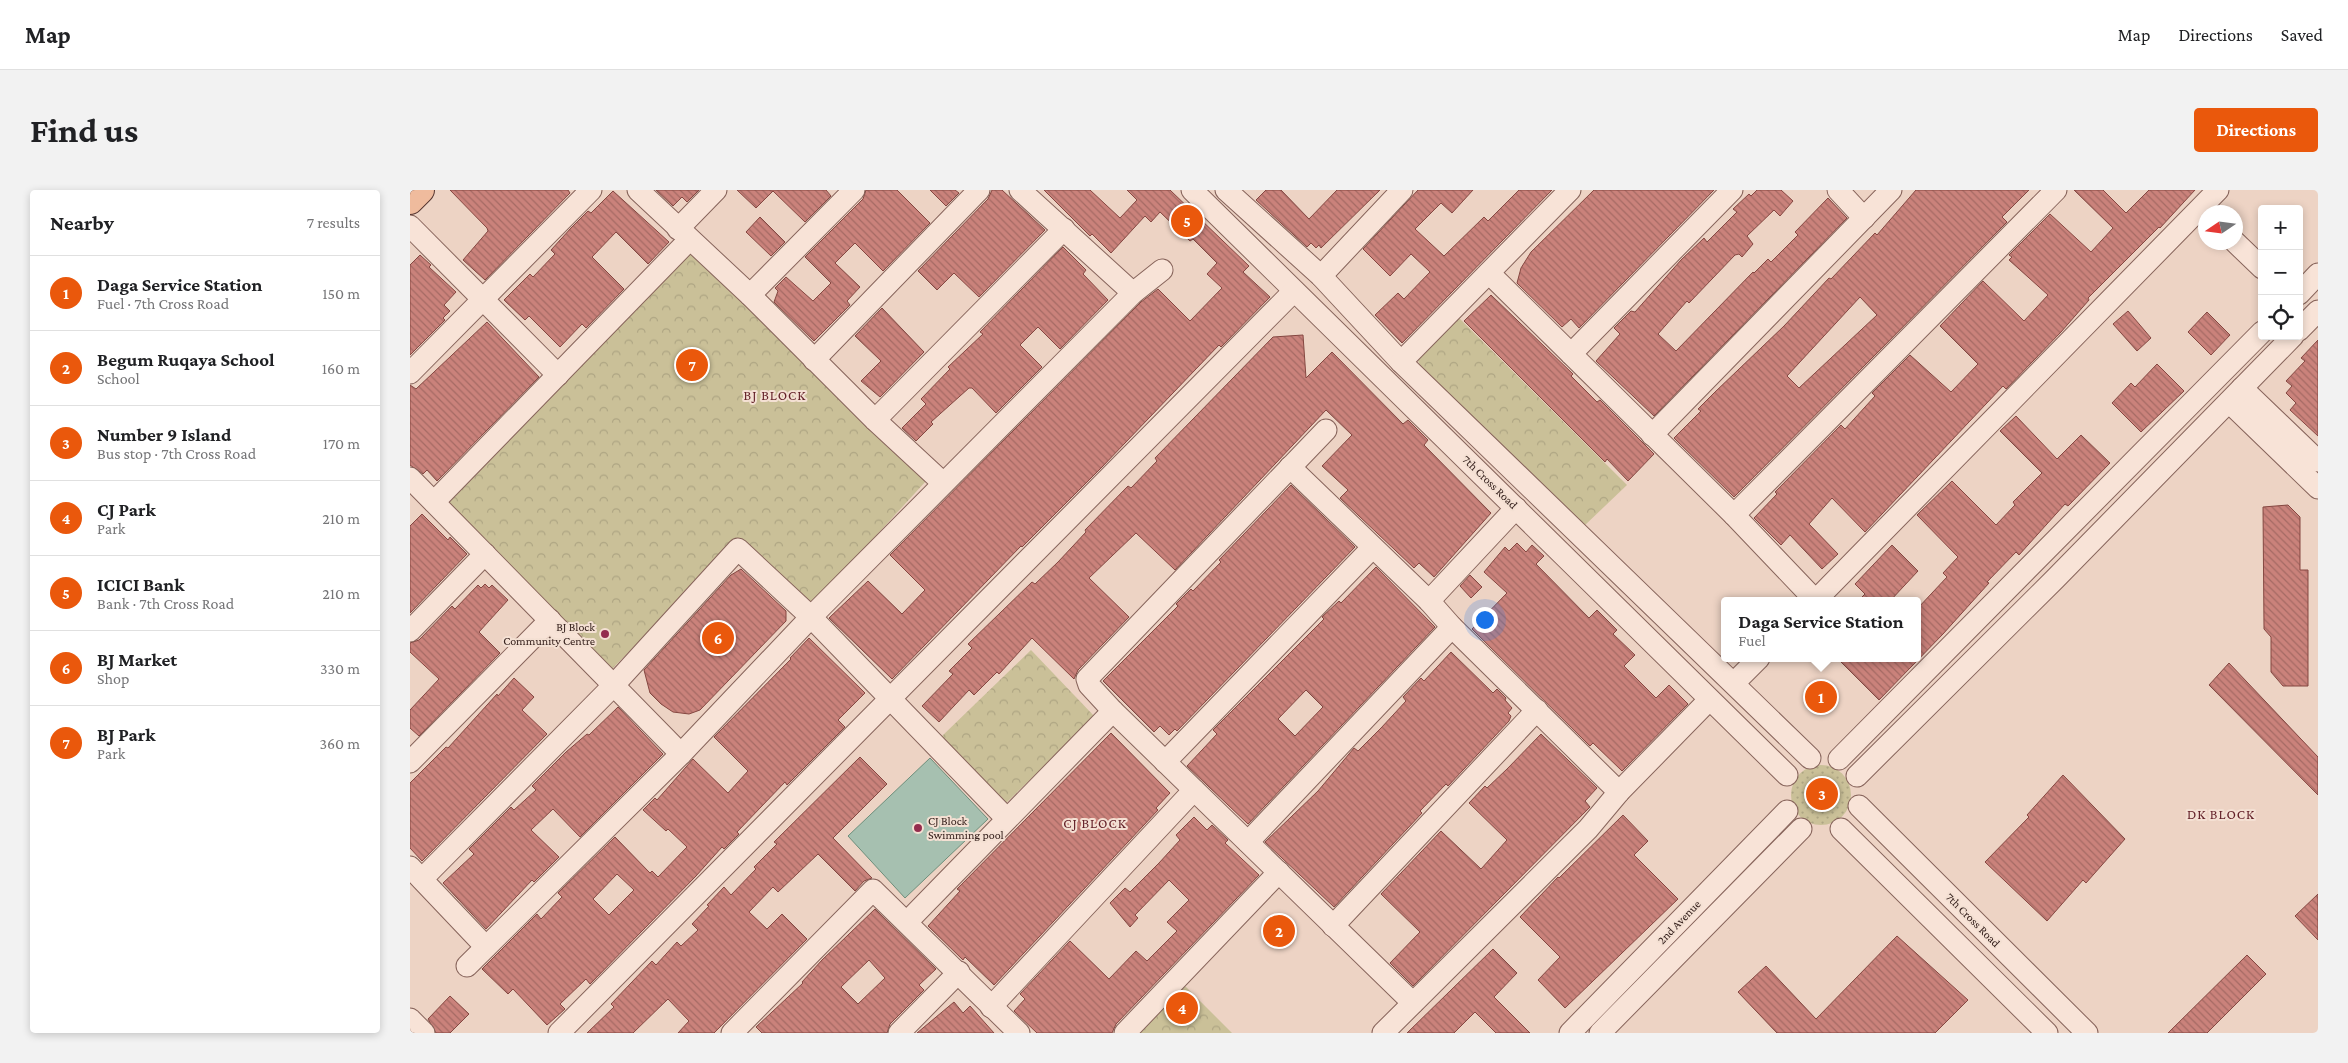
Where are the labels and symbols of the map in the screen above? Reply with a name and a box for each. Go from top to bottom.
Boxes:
pin: 5 [1171,202,1203,240]
north arrow [2198,205,2243,250]
pin: 7 [676,346,708,384]
district label: BJ BLOCK [744,387,806,403]
street label: 7th Cross Road [1460,452,1521,512]
your location [1472,607,1498,633]
pin: 6 [702,619,734,657]
place label: BJ Block Community Centre [503,620,595,648]
marker: BJ Block Community Centre [599,628,611,640]
pin: 1 [1805,678,1837,716]
pin: 3 [1806,775,1838,813]
district label: DK BLOCK [2187,806,2255,822]
place label: CJ Block Swimming pool [928,814,1004,842]
district label: CJ BLOCK [1063,815,1127,831]
marker: CJ Block Swimming pool [912,822,924,834]
street label: 7th Cross Road [1943,890,2004,951]
street label: 2nd Avenue [1654,897,1704,947]
pin: 2 [1263,912,1295,950]
pin: 4 [1166,989,1198,1027]

